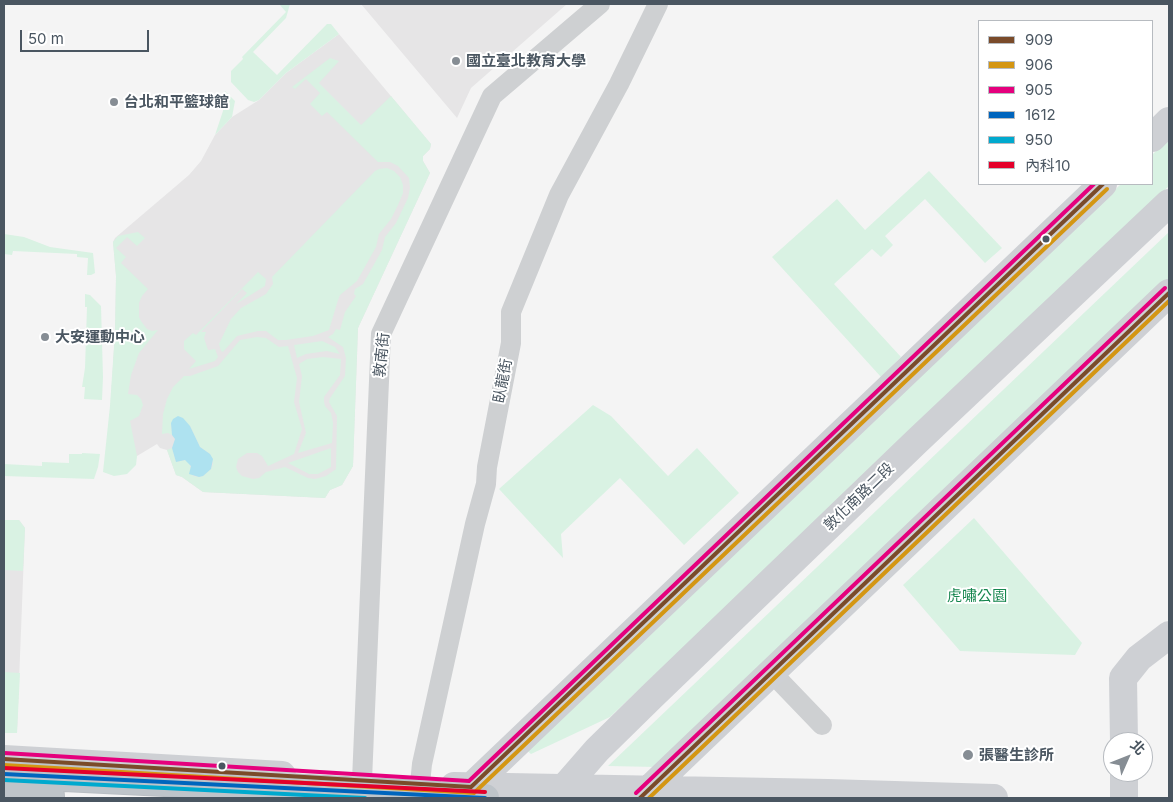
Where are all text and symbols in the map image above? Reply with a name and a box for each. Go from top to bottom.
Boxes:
scale bar [22,20,151,52]
legend [978,20,1153,185]
text: 50 m [28,29,64,48]
text: 909 [1025,30,1053,49]
place label: 國立臺北教育大學 [466,52,586,70]
marker: 國立臺北教育大學 [450,55,462,67]
text: 906 [1025,55,1053,74]
text: 905 [1025,80,1053,99]
place label: 台北和平籃球館 [124,93,229,111]
marker: 台北和平籃球館 [108,96,120,108]
text: 1612 [1025,105,1056,124]
text: 950 [1025,130,1053,149]
text: 內科10 [1025,156,1071,175]
unlabelled marker [1041,234,1051,244]
place label: 大安運動中心 [55,328,145,346]
marker: 大安運動中心 [39,331,51,343]
street label: 敦南街 [371,332,393,378]
street label: 臥龍街 [490,357,516,405]
street label: 敦化南路二段 [820,459,898,535]
park label: 虎嘯公園 [947,587,1007,605]
north arrow [1103,732,1153,782]
text: 北 [1127,736,1149,758]
place label: 張醫生診所 [979,746,1054,764]
marker: 張醫生診所 [961,748,975,762]
unlabelled marker [217,761,227,771]

